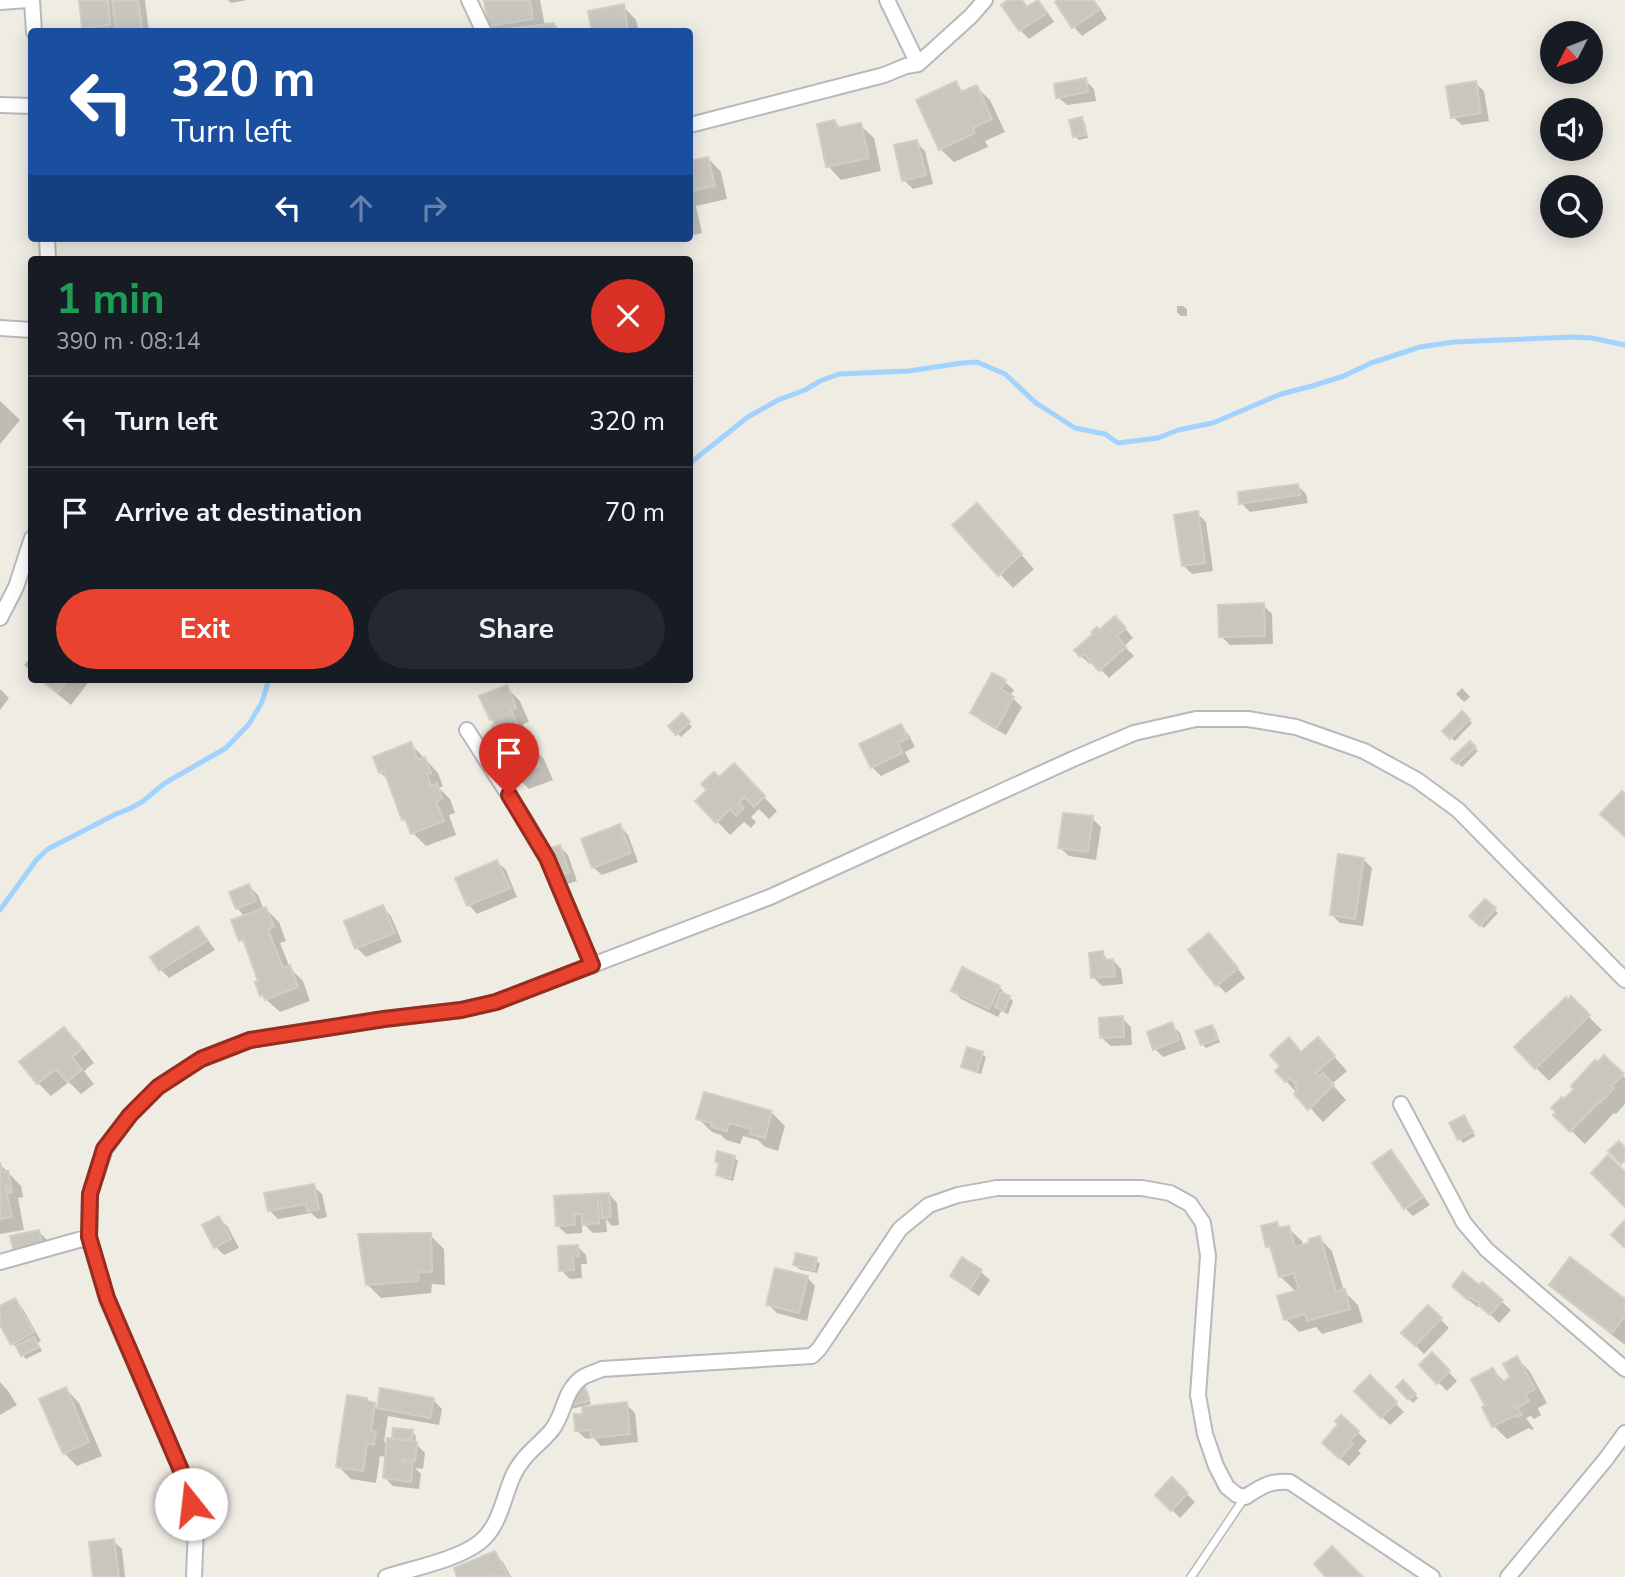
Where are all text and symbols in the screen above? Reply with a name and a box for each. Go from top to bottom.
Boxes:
north arrow [1540,21,1603,84]
map controls [1540,21,1603,238]
text: 320 m [171,46,315,113]
icon: left [56,56,147,147]
button: sound [1540,98,1603,161]
text: Turn left [171,110,291,153]
button: search [1540,175,1603,238]
icon: left [269,189,307,227]
icon: ahead [342,189,380,227]
icon: right [415,189,453,227]
text: 1 min [56,271,165,328]
button: close [591,279,665,353]
text: 390 m · 08:14 [56,326,201,357]
icon: left [56,403,94,441]
text: Turn left [115,404,218,439]
text: 320 m [589,404,665,439]
icon: arrive [56,494,94,532]
text: Arrive at destination [115,495,362,530]
text: 70 m [605,495,665,530]
button: Exit [56,589,354,669]
button: Share [368,589,665,669]
pin [479,723,539,795]
icon: arrive [490,734,528,772]
position arrow [154,1467,228,1541]

